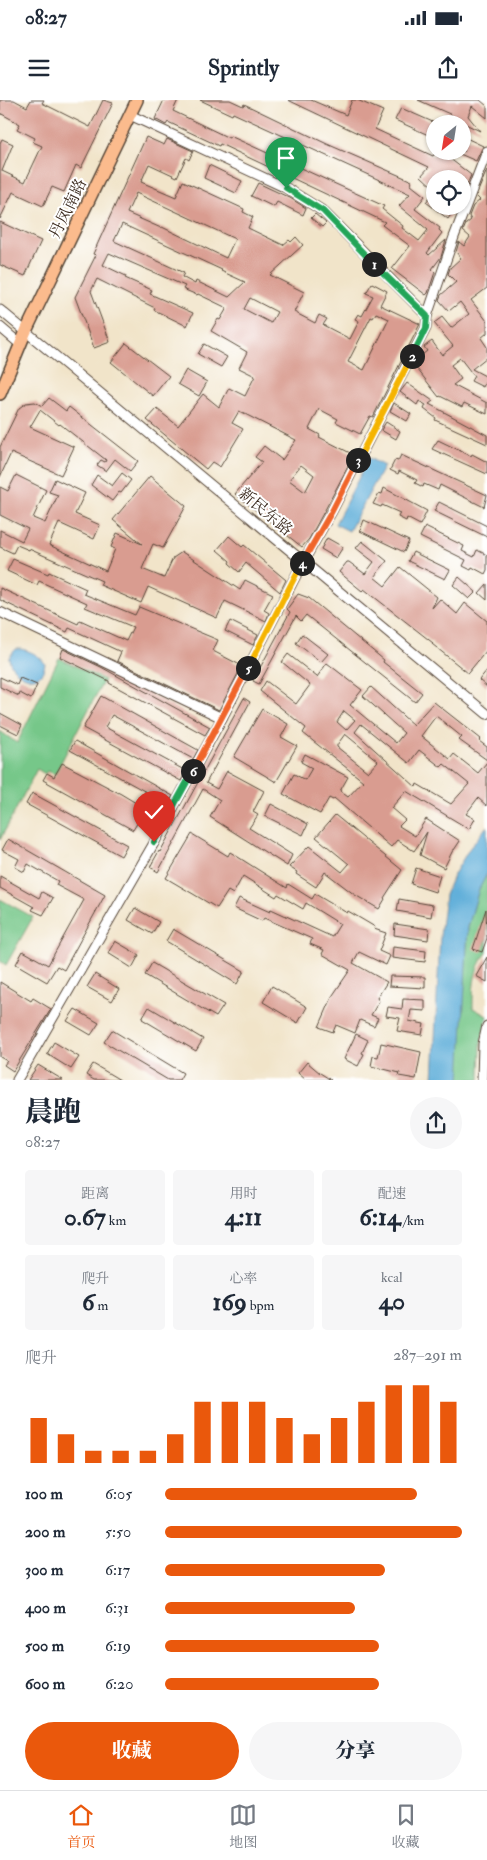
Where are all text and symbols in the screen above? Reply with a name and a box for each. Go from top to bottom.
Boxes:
text: 08:27 [25,6,67,30]
icon: menu [25,54,53,82]
text: Sprintly [208,54,279,82]
icon: share [434,54,462,82]
north arrow [426,115,471,160]
map controls [426,115,471,215]
pin [265,137,307,188]
icon: arrive [272,144,300,172]
button: locate [426,170,471,215]
street label: 丹凤南路 [45,175,91,242]
pin: 1 [362,252,386,276]
text: 1 [372,256,377,273]
pin: 2 [400,344,424,368]
text: 2 [409,348,416,365]
pin: 3 [346,448,370,472]
text: 3 [356,452,361,469]
street label: 新民东路 [234,484,296,540]
pin: 4 [290,550,314,576]
text: 4 [299,555,306,572]
pin: 5 [236,656,260,680]
text: 5 [245,660,252,677]
pin: 6 [180,758,206,784]
text: 6 [190,763,197,780]
pin [133,791,175,842]
icon: check [140,798,168,826]
text: 晨跑 [25,1095,81,1130]
button: share [410,1097,462,1149]
text: 08:27 [25,1132,60,1152]
text: 距离 [81,1185,109,1202]
text: 用时 [229,1185,257,1202]
text: 配速 [378,1185,406,1202]
text: 0.67 [64,1202,106,1233]
text: 4:11 [225,1202,262,1233]
text: 6:14 [359,1202,400,1233]
text: km [106,1212,126,1229]
text: /km [400,1212,424,1229]
text: kcal [381,1269,403,1286]
text: 爬升 [81,1270,109,1287]
text: 心率 [229,1270,257,1287]
text: 40 [379,1286,405,1317]
text: 6 [82,1287,95,1318]
text: 169 [213,1287,247,1318]
text: m [95,1297,108,1314]
text: bpm [247,1297,274,1314]
text: 287–291 m [393,1345,462,1365]
text: 爬升 [25,1348,57,1368]
text: 100 m [25,1484,63,1504]
text: 6:05 [105,1484,132,1504]
text: 200 m [25,1522,65,1542]
text: 5:50 [105,1522,131,1542]
text: 300 m [25,1560,63,1580]
text: 6:17 [105,1560,130,1580]
text: 400 m [25,1598,66,1618]
text: 6:31 [105,1598,129,1618]
text: 500 m [25,1636,64,1656]
text: 6:19 [105,1636,131,1656]
text: 600 m [25,1674,65,1694]
text: 6:20 [105,1674,133,1694]
button: 收藏 [25,1722,239,1780]
button: 分享 [249,1722,462,1780]
tab: 首页 [67,1801,95,1851]
tab: 地图 [229,1801,257,1851]
tab: 收藏 [392,1801,420,1851]

